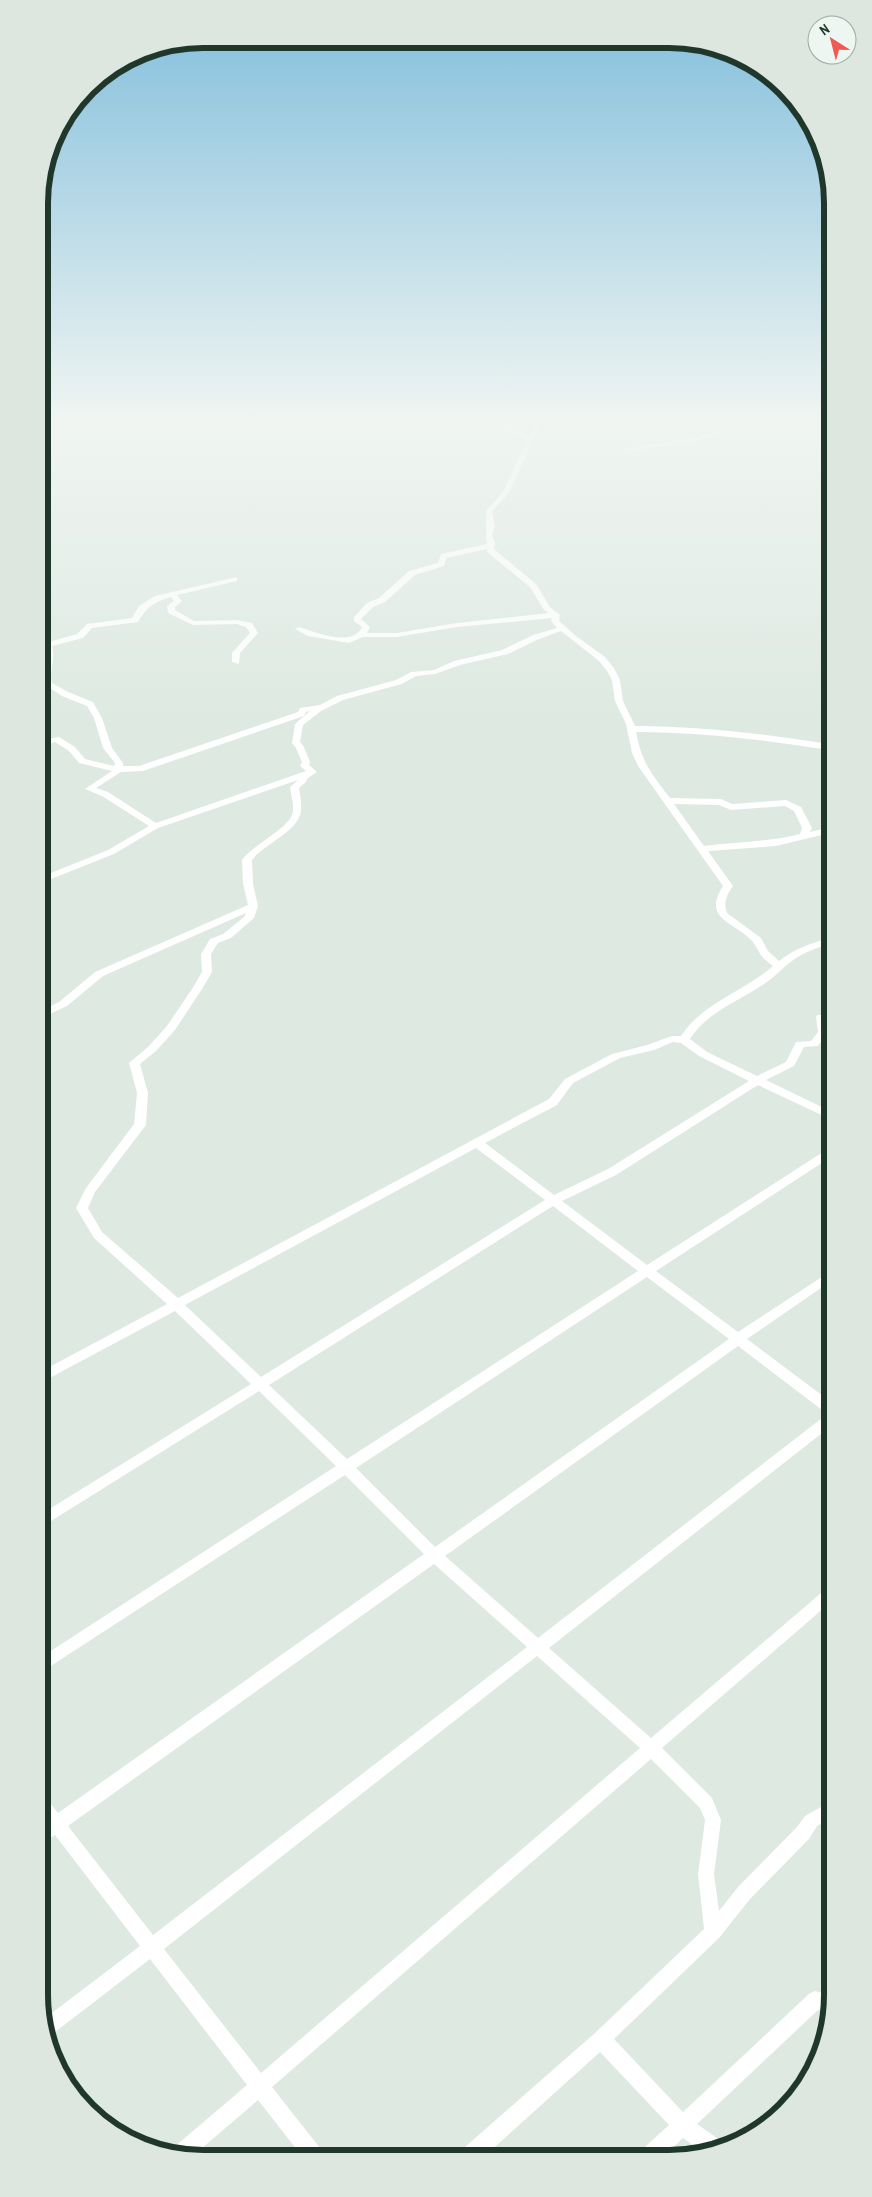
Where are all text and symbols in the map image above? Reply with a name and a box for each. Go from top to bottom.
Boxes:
north arrow [807,15,857,65]
text: N [816,20,833,39]

